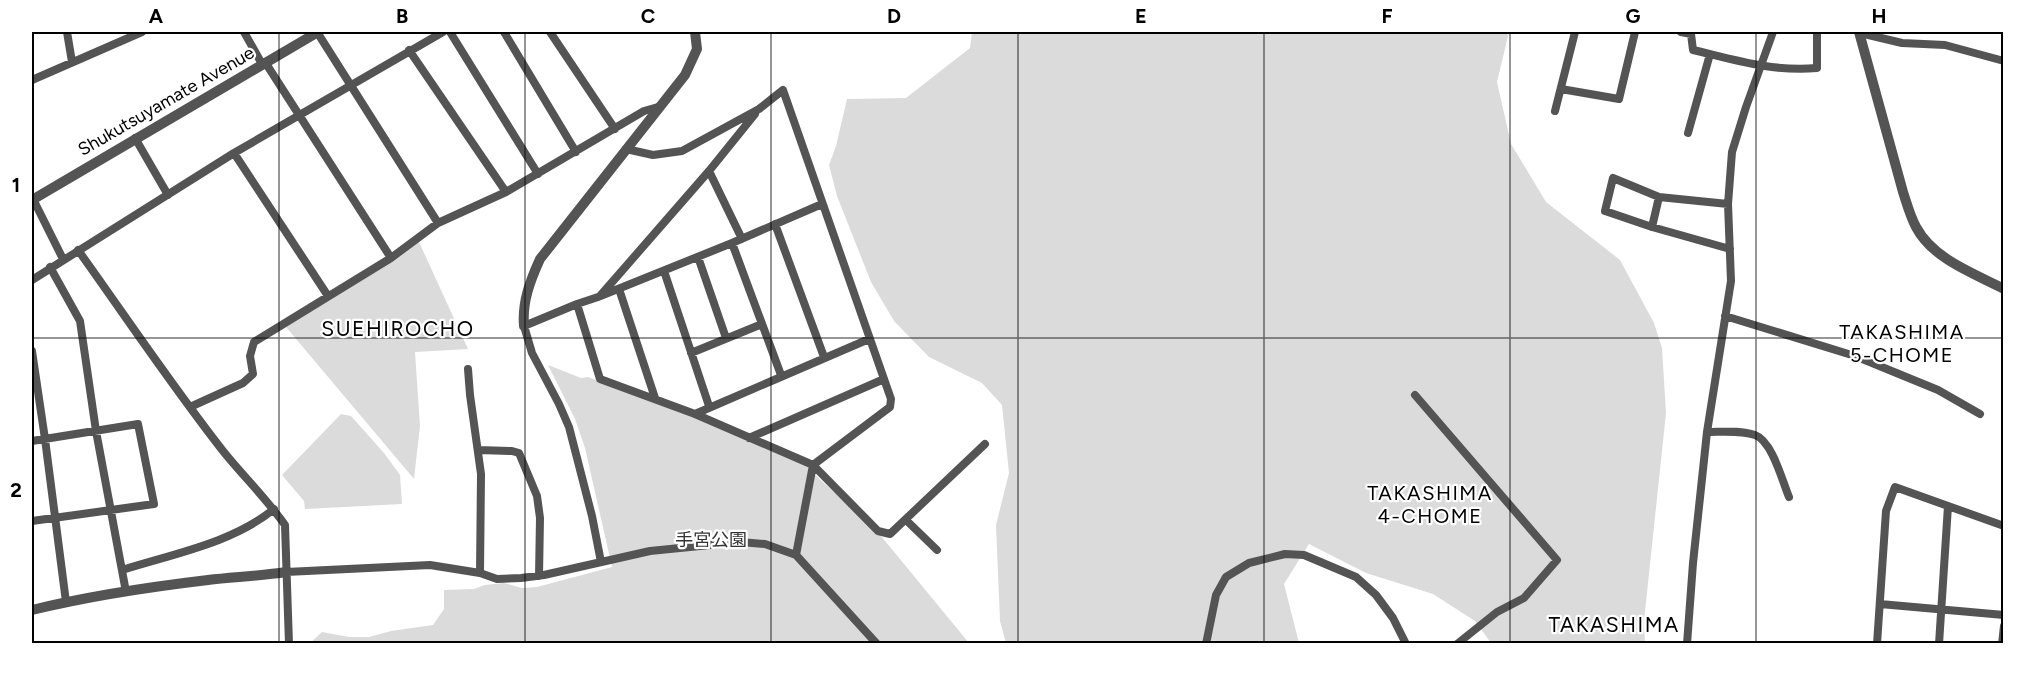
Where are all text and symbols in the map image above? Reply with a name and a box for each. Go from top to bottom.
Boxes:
text: A [149,4,164,28]
text: B [396,4,408,28]
text: C [641,4,655,28]
text: D [887,4,901,28]
text: E [1135,4,1147,28]
text: F [1381,4,1393,28]
text: G [1626,4,1641,28]
text: H [1872,4,1887,28]
street label: Shukutsuyamate Avenue [74,41,258,161]
text: 1 [12,173,20,197]
district label: SUEHIROCHO [321,316,475,341]
district label: TAKASHIMA 5-CHOME [1839,320,1965,367]
text: 2 [10,478,22,502]
district label: TAKASHIMA 4-CHOME [1367,481,1493,528]
park label: 手宮公園 [675,529,747,551]
district label: TAKASHIMA [1548,612,1680,637]

